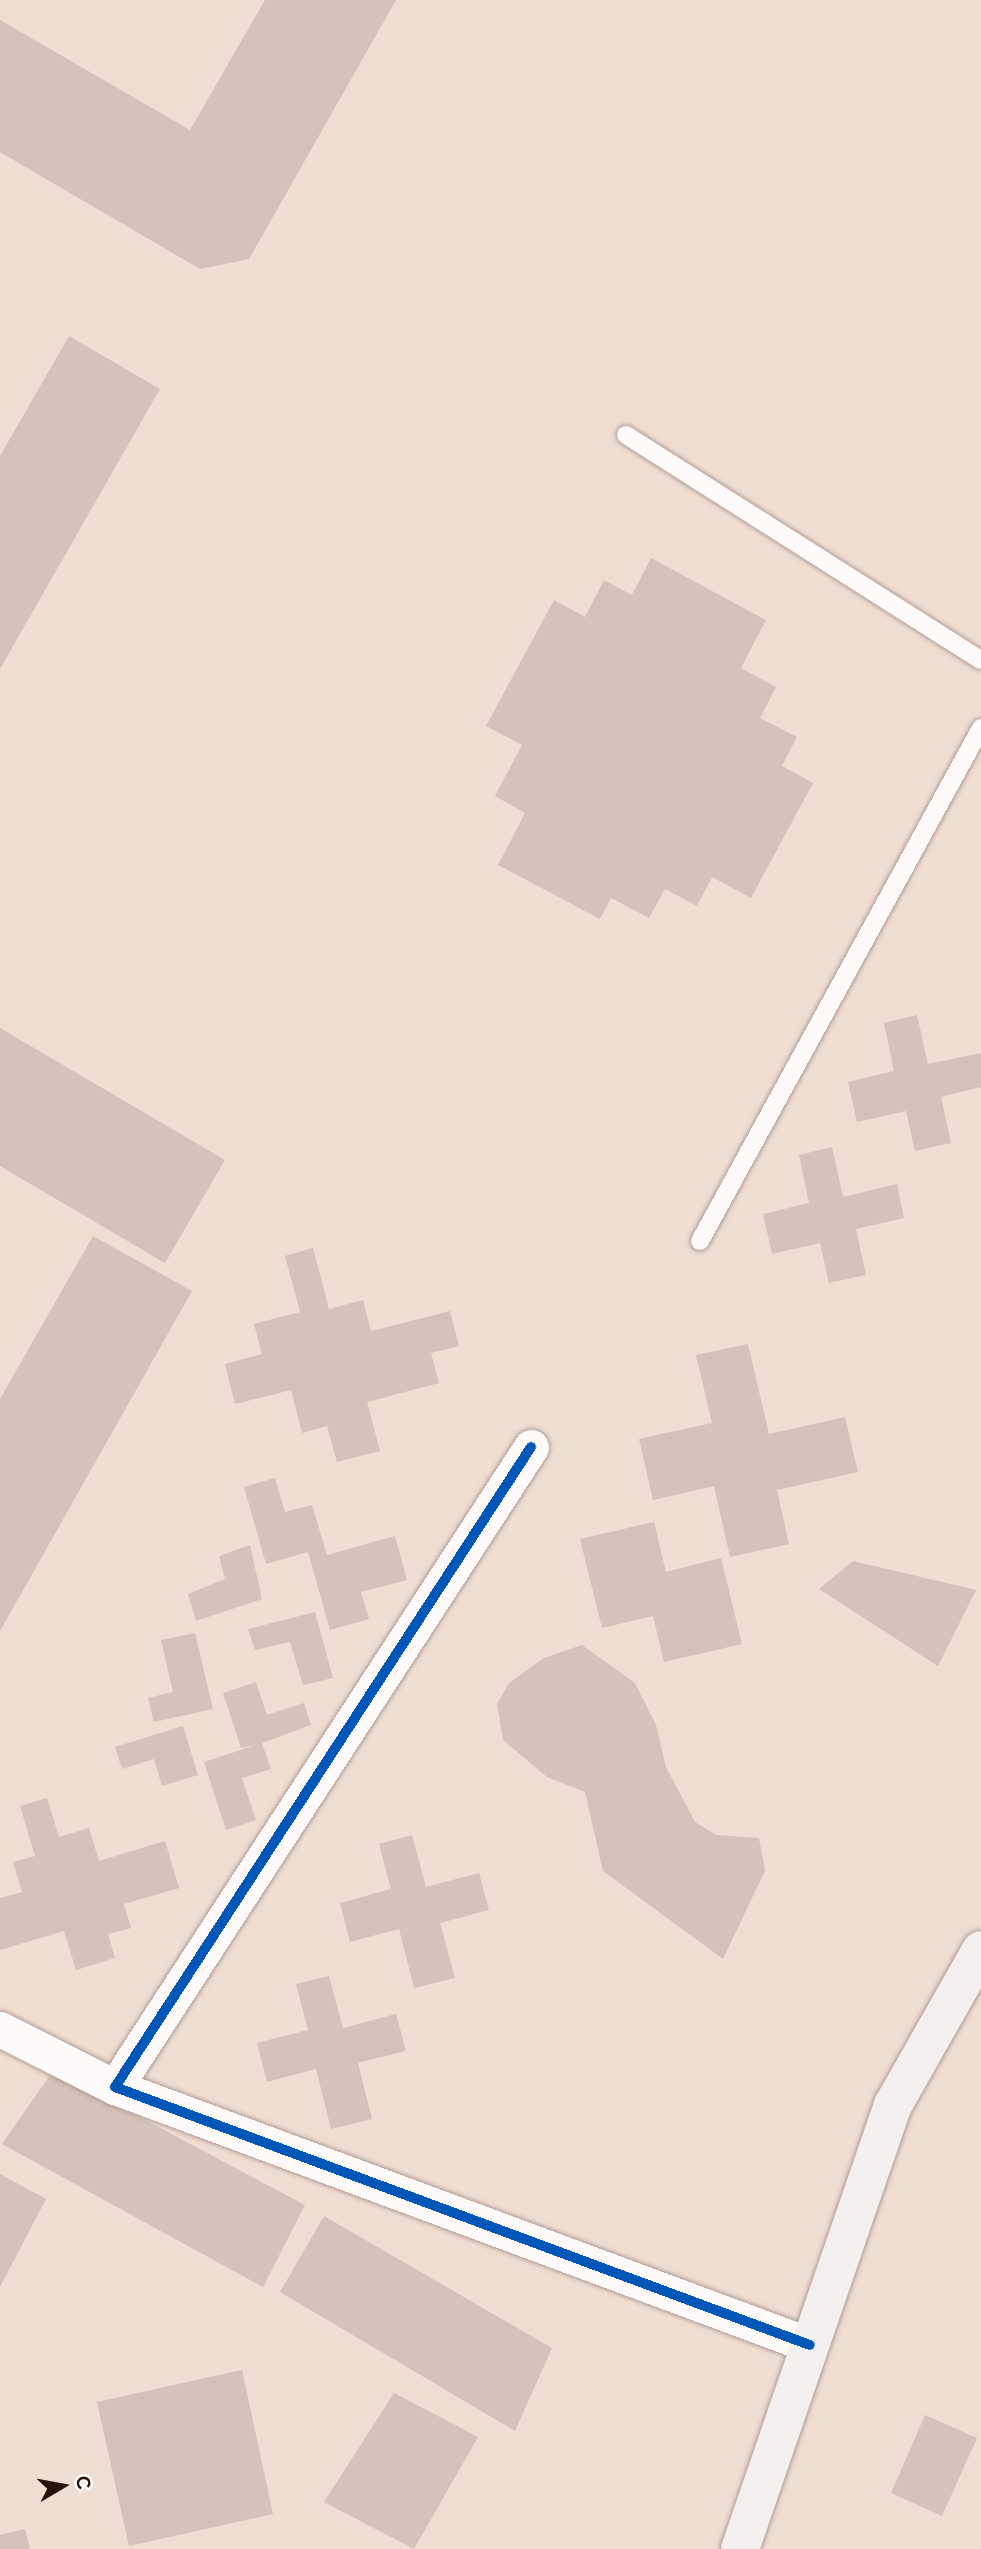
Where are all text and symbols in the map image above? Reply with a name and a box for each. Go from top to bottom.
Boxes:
north arrow [28,2451,98,2521]
text: С [72,2474,96,2491]

